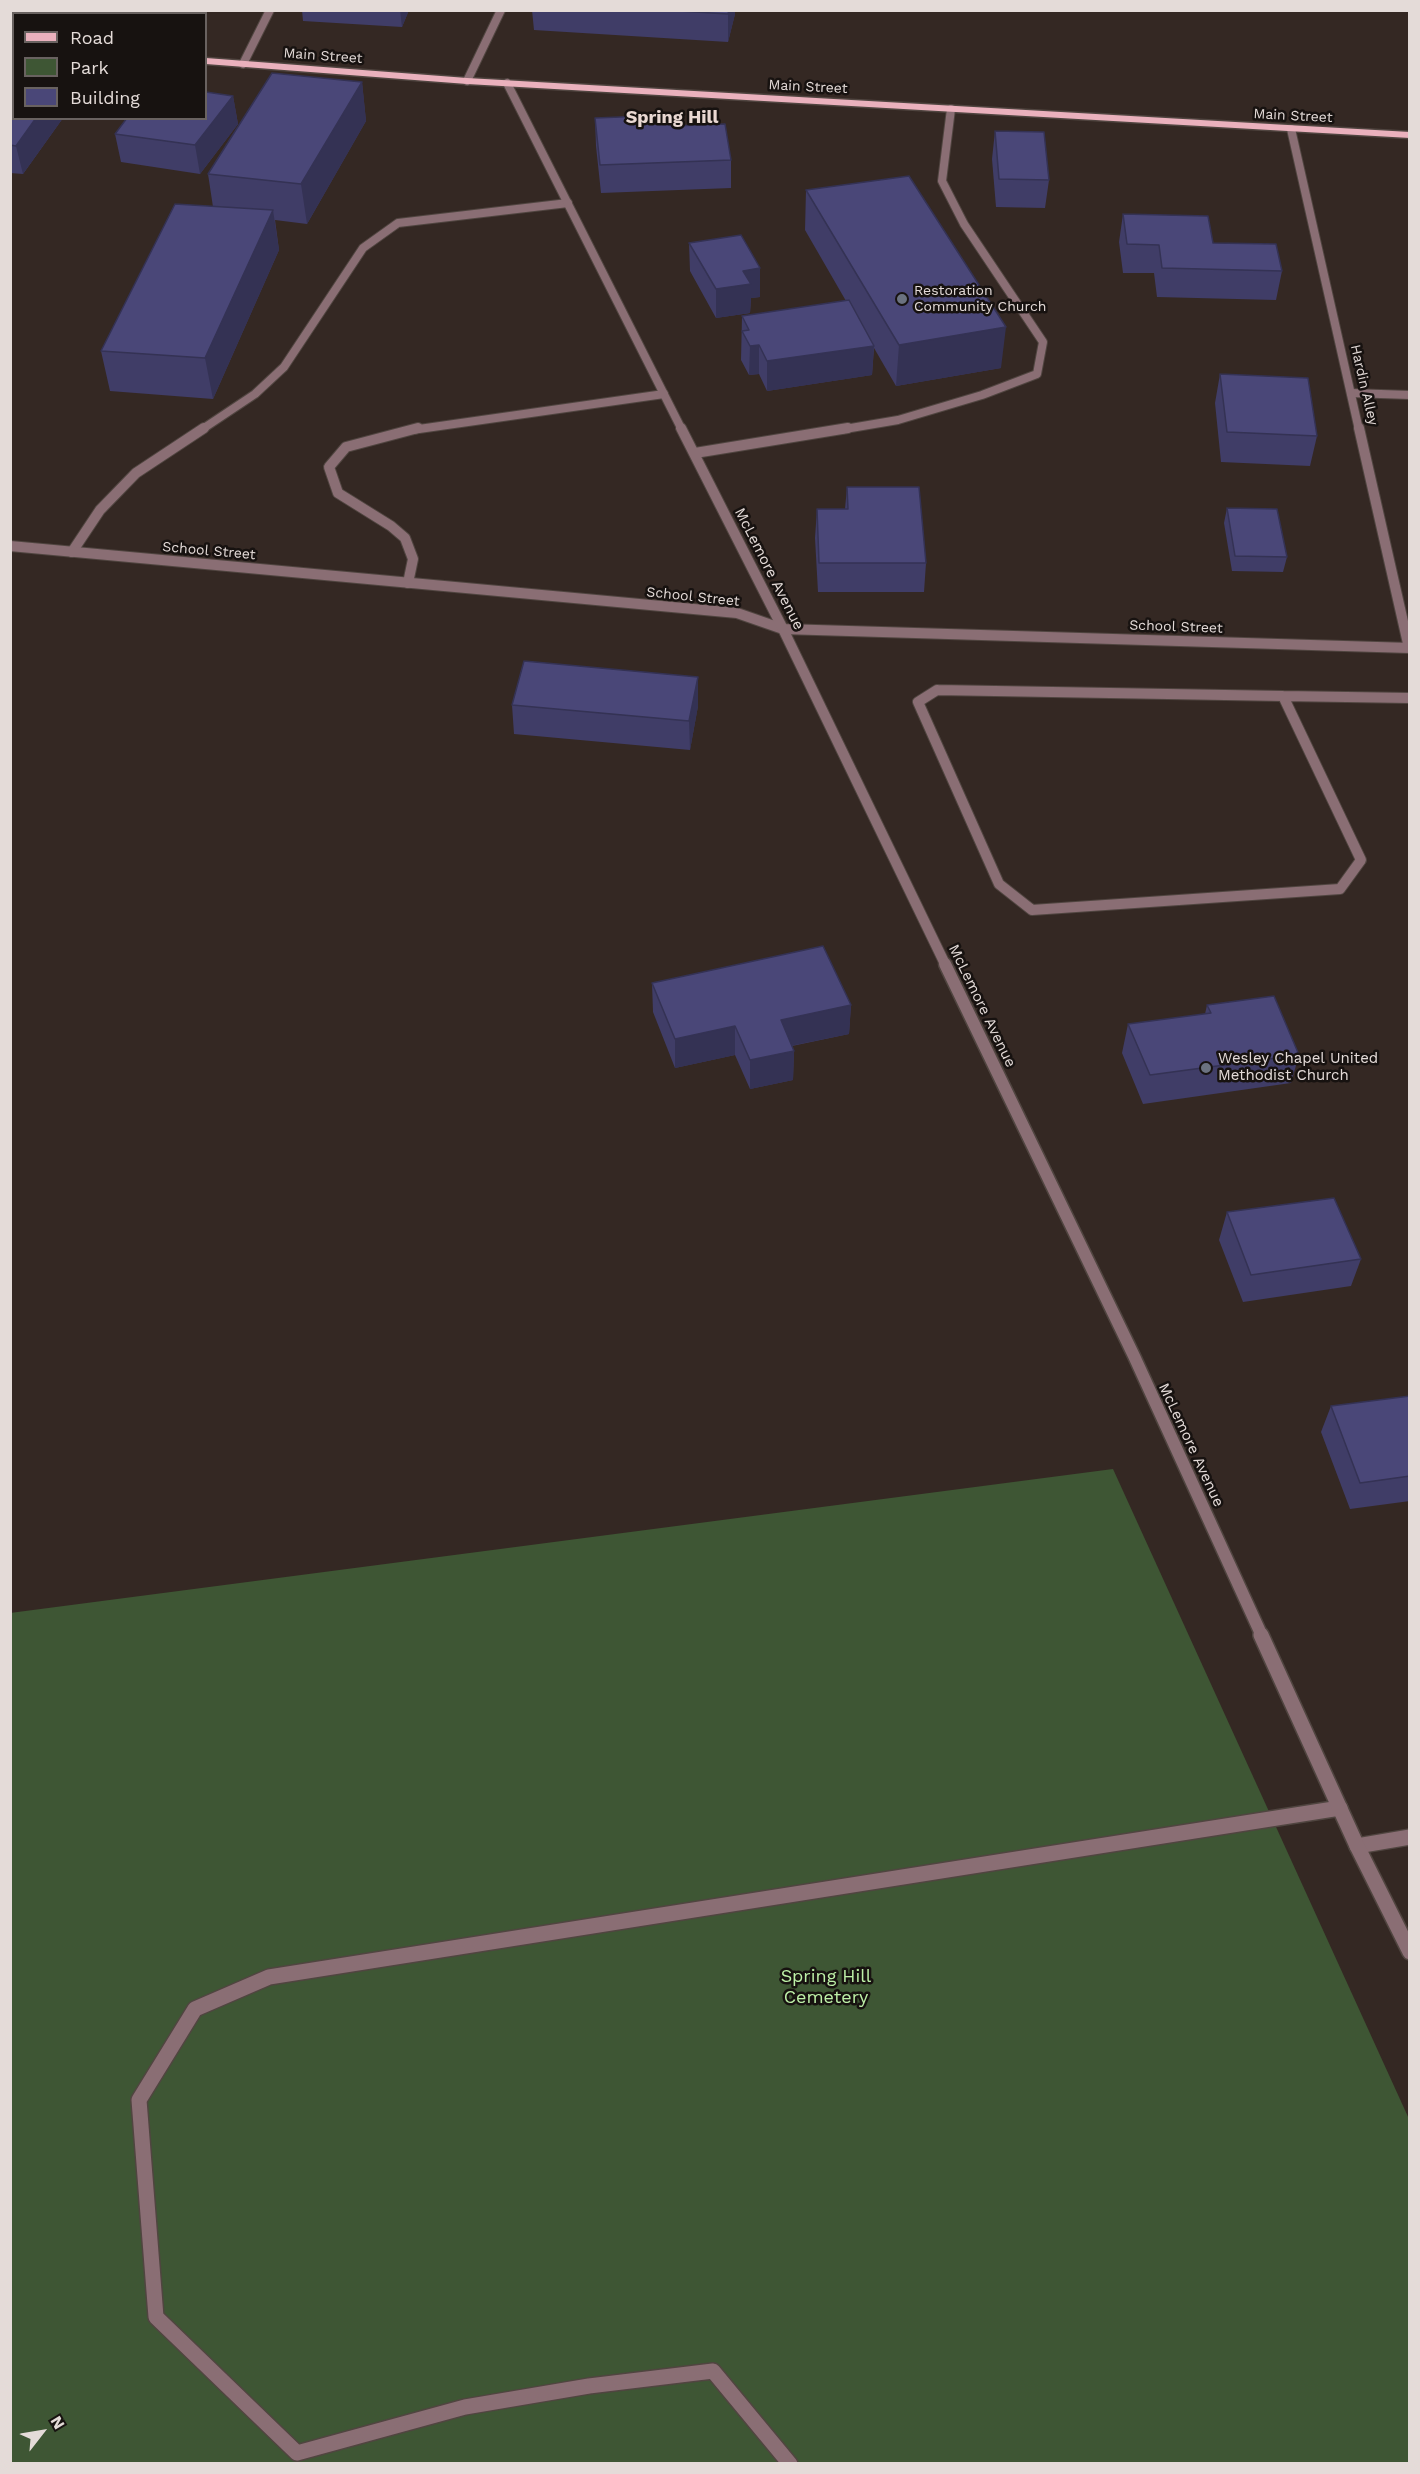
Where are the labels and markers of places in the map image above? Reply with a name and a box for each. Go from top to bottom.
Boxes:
place label: Restoration Community Church [914,283,1046,316]
marker: Restoration Community Church [895,292,909,306]
place label: Wesley Chapel United Methodist Church [1218,1050,1378,1085]
marker: Wesley Chapel United Methodist Church [1199,1061,1213,1075]

